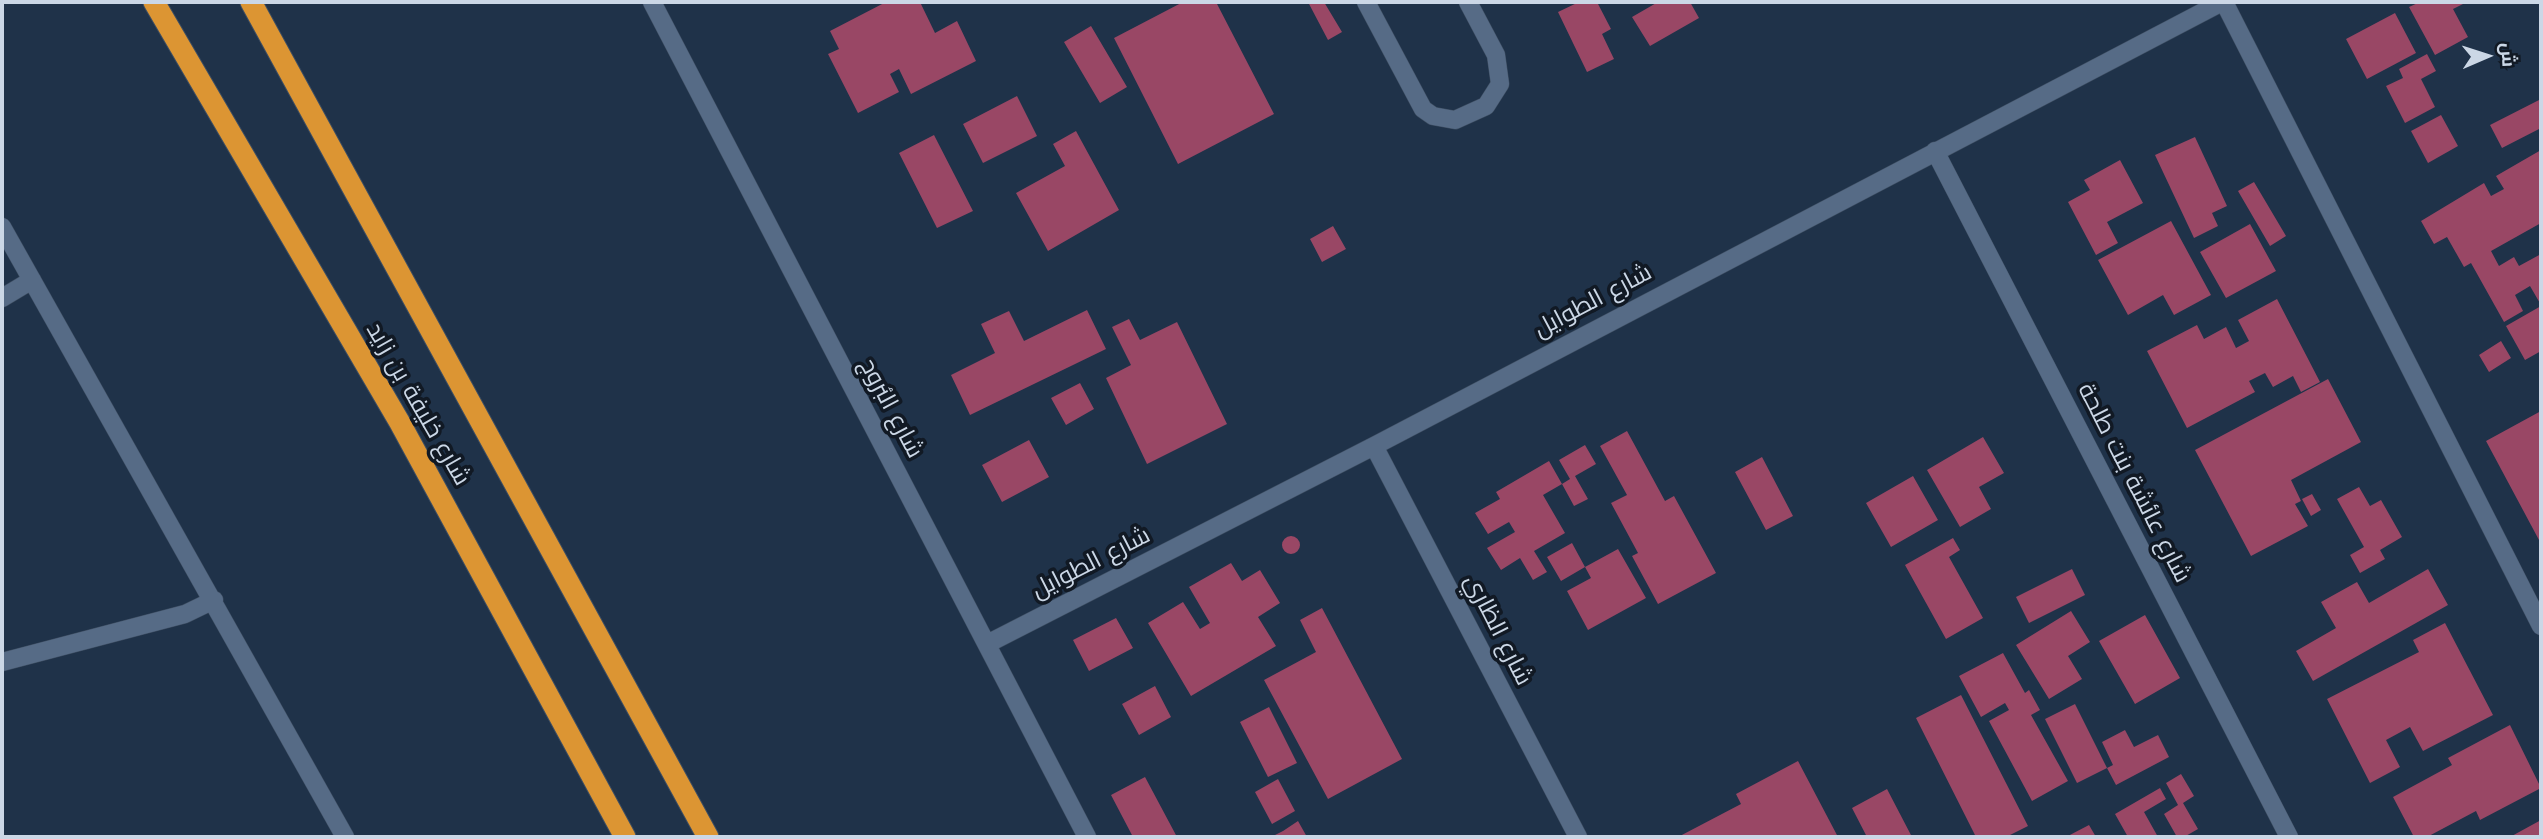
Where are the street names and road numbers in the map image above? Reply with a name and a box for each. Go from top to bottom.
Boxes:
street label: شارع الطوايل [1529,258,1657,344]
street label: شارع خليفة بن زايد [360,317,476,491]
street label: شارع البُروج [853,353,929,463]
street label: شارع عائشة بنت طلحة [2071,379,2197,587]
street label: شارع الطوايل [1027,521,1155,605]
street label: شارع الظاري [1458,570,1538,690]

